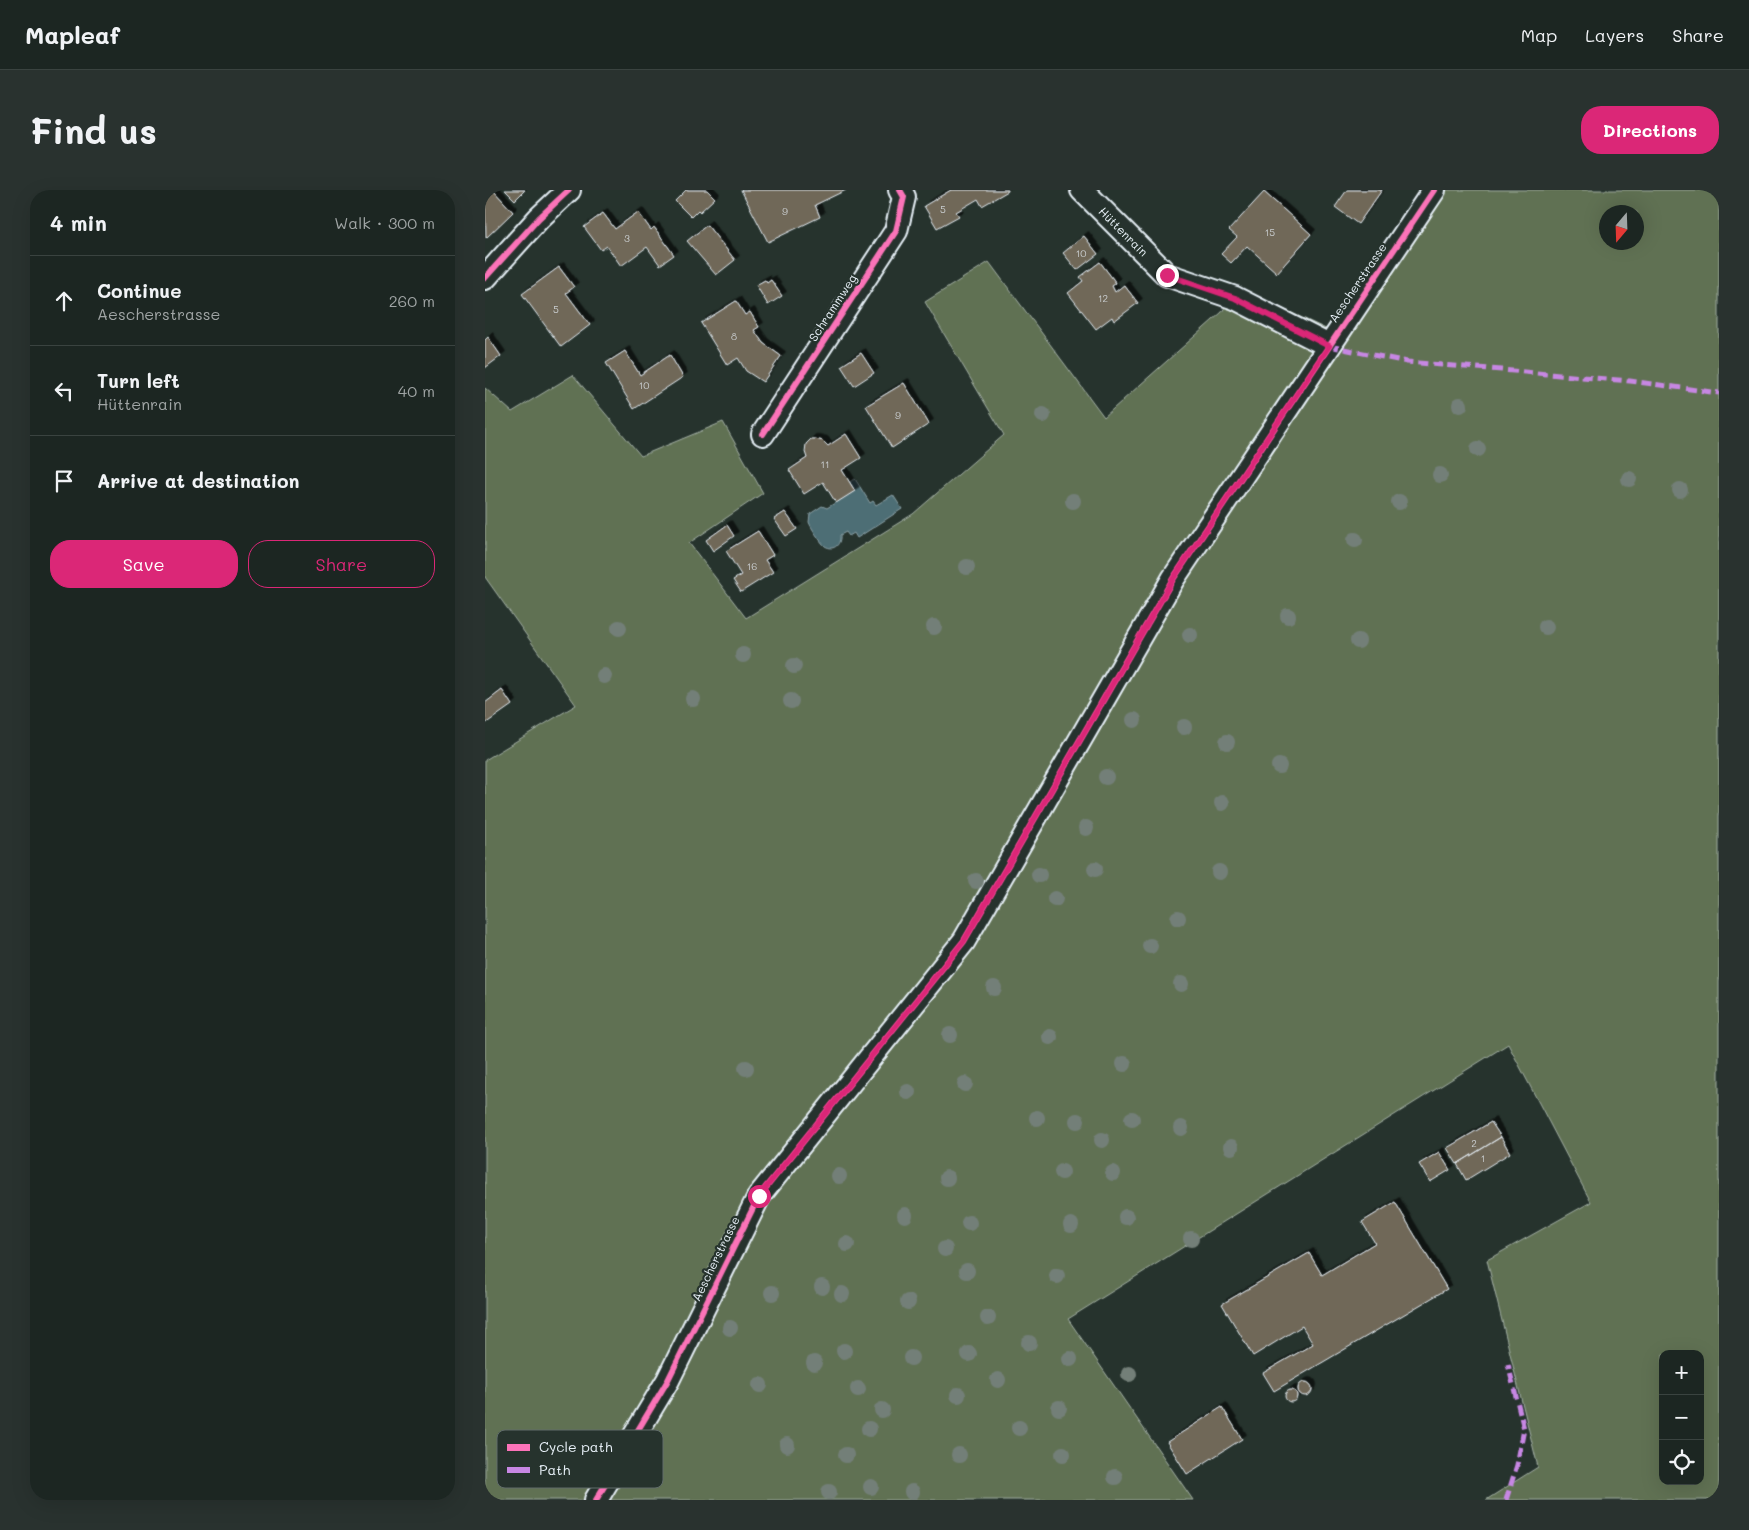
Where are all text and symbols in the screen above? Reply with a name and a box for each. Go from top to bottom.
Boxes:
text: Mapleaf [25,19,120,50]
text: Map [1521,23,1557,47]
text: Layers [1585,23,1644,47]
text: Share [1672,23,1724,47]
button: Directions [1581,106,1719,154]
text: Find us [30,107,157,153]
house number: 5 [940,202,946,216]
street label: Hüttenrain [1096,203,1152,259]
house number: 9 [782,204,788,218]
north arrow [1599,205,1644,250]
text: 4 min [50,209,107,236]
text: Walk · 300 m [334,212,435,233]
house number: 15 [1265,225,1275,239]
house number: 3 [624,231,630,245]
street label: Aescherstrasse [1325,240,1390,325]
house number: 10 [1076,246,1086,260]
route end [1156,264,1179,287]
street label: Schrammweg [805,271,860,344]
text: Continue [97,278,182,303]
icon: ahead [50,287,78,315]
text: 260 m [389,290,435,311]
house number: 12 [1098,291,1108,305]
house number: 5 [553,302,559,316]
text: Aescherstrasse [97,303,220,324]
house number: 8 [731,329,737,343]
text: Turn left [97,368,180,393]
icon: left [50,377,78,405]
house number: 10 [639,378,649,392]
text: 40 m [398,380,435,401]
text: Hüttenrain [97,393,182,414]
house number: 9 [895,408,901,422]
house number: 11 [821,457,829,471]
icon: arrive [50,467,78,495]
text: Arrive at destination [97,468,300,493]
button: Save [50,540,238,588]
button: Share [248,540,435,588]
house number: 16 [747,559,757,573]
house number: 2 [1471,1136,1477,1150]
house number: 1 [1481,1151,1485,1165]
route start [748,1185,771,1208]
street label: Aescherstrasse [688,1213,743,1304]
map controls [1659,1350,1704,1485]
button: + [1659,1350,1704,1395]
button: − [1659,1395,1704,1440]
legend [497,1430,663,1488]
text: Cycle path [539,1437,613,1456]
button: locate [1659,1440,1704,1485]
text: Path [539,1460,570,1479]

